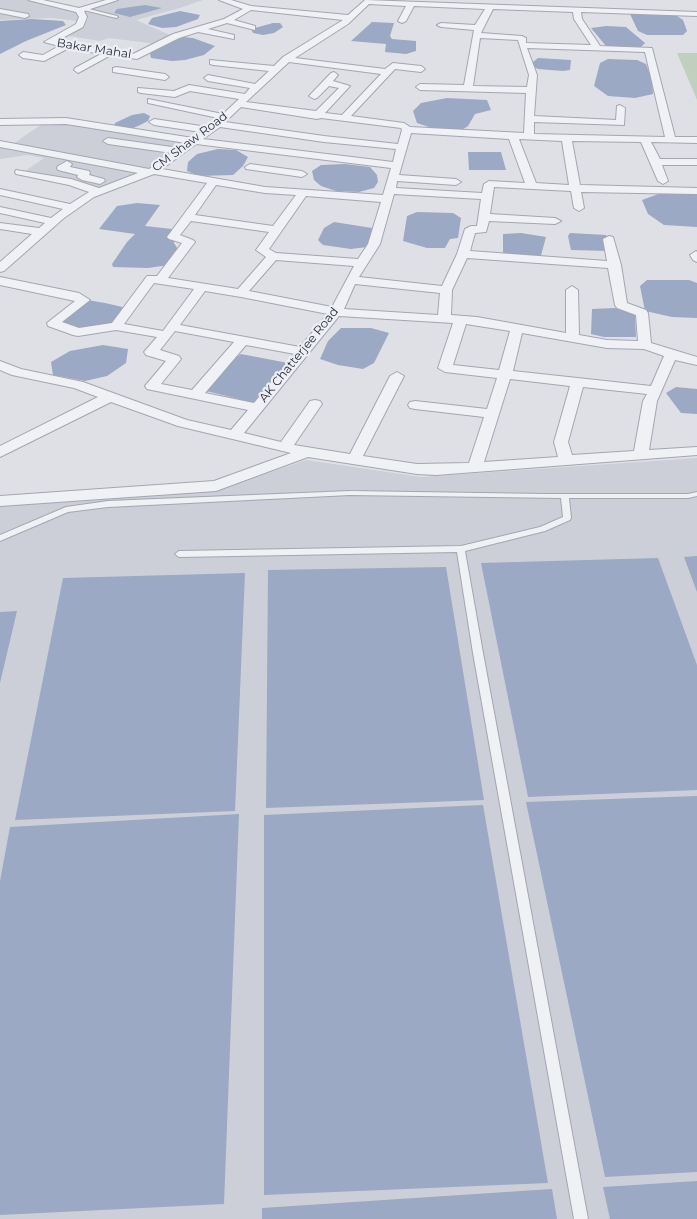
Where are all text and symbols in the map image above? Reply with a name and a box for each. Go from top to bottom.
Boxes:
street label: Bakar Mahal [56,36,132,62]
street label: CM Shaw Road [149,109,231,175]
street label: AK Chatterjee Road [256,305,342,405]

